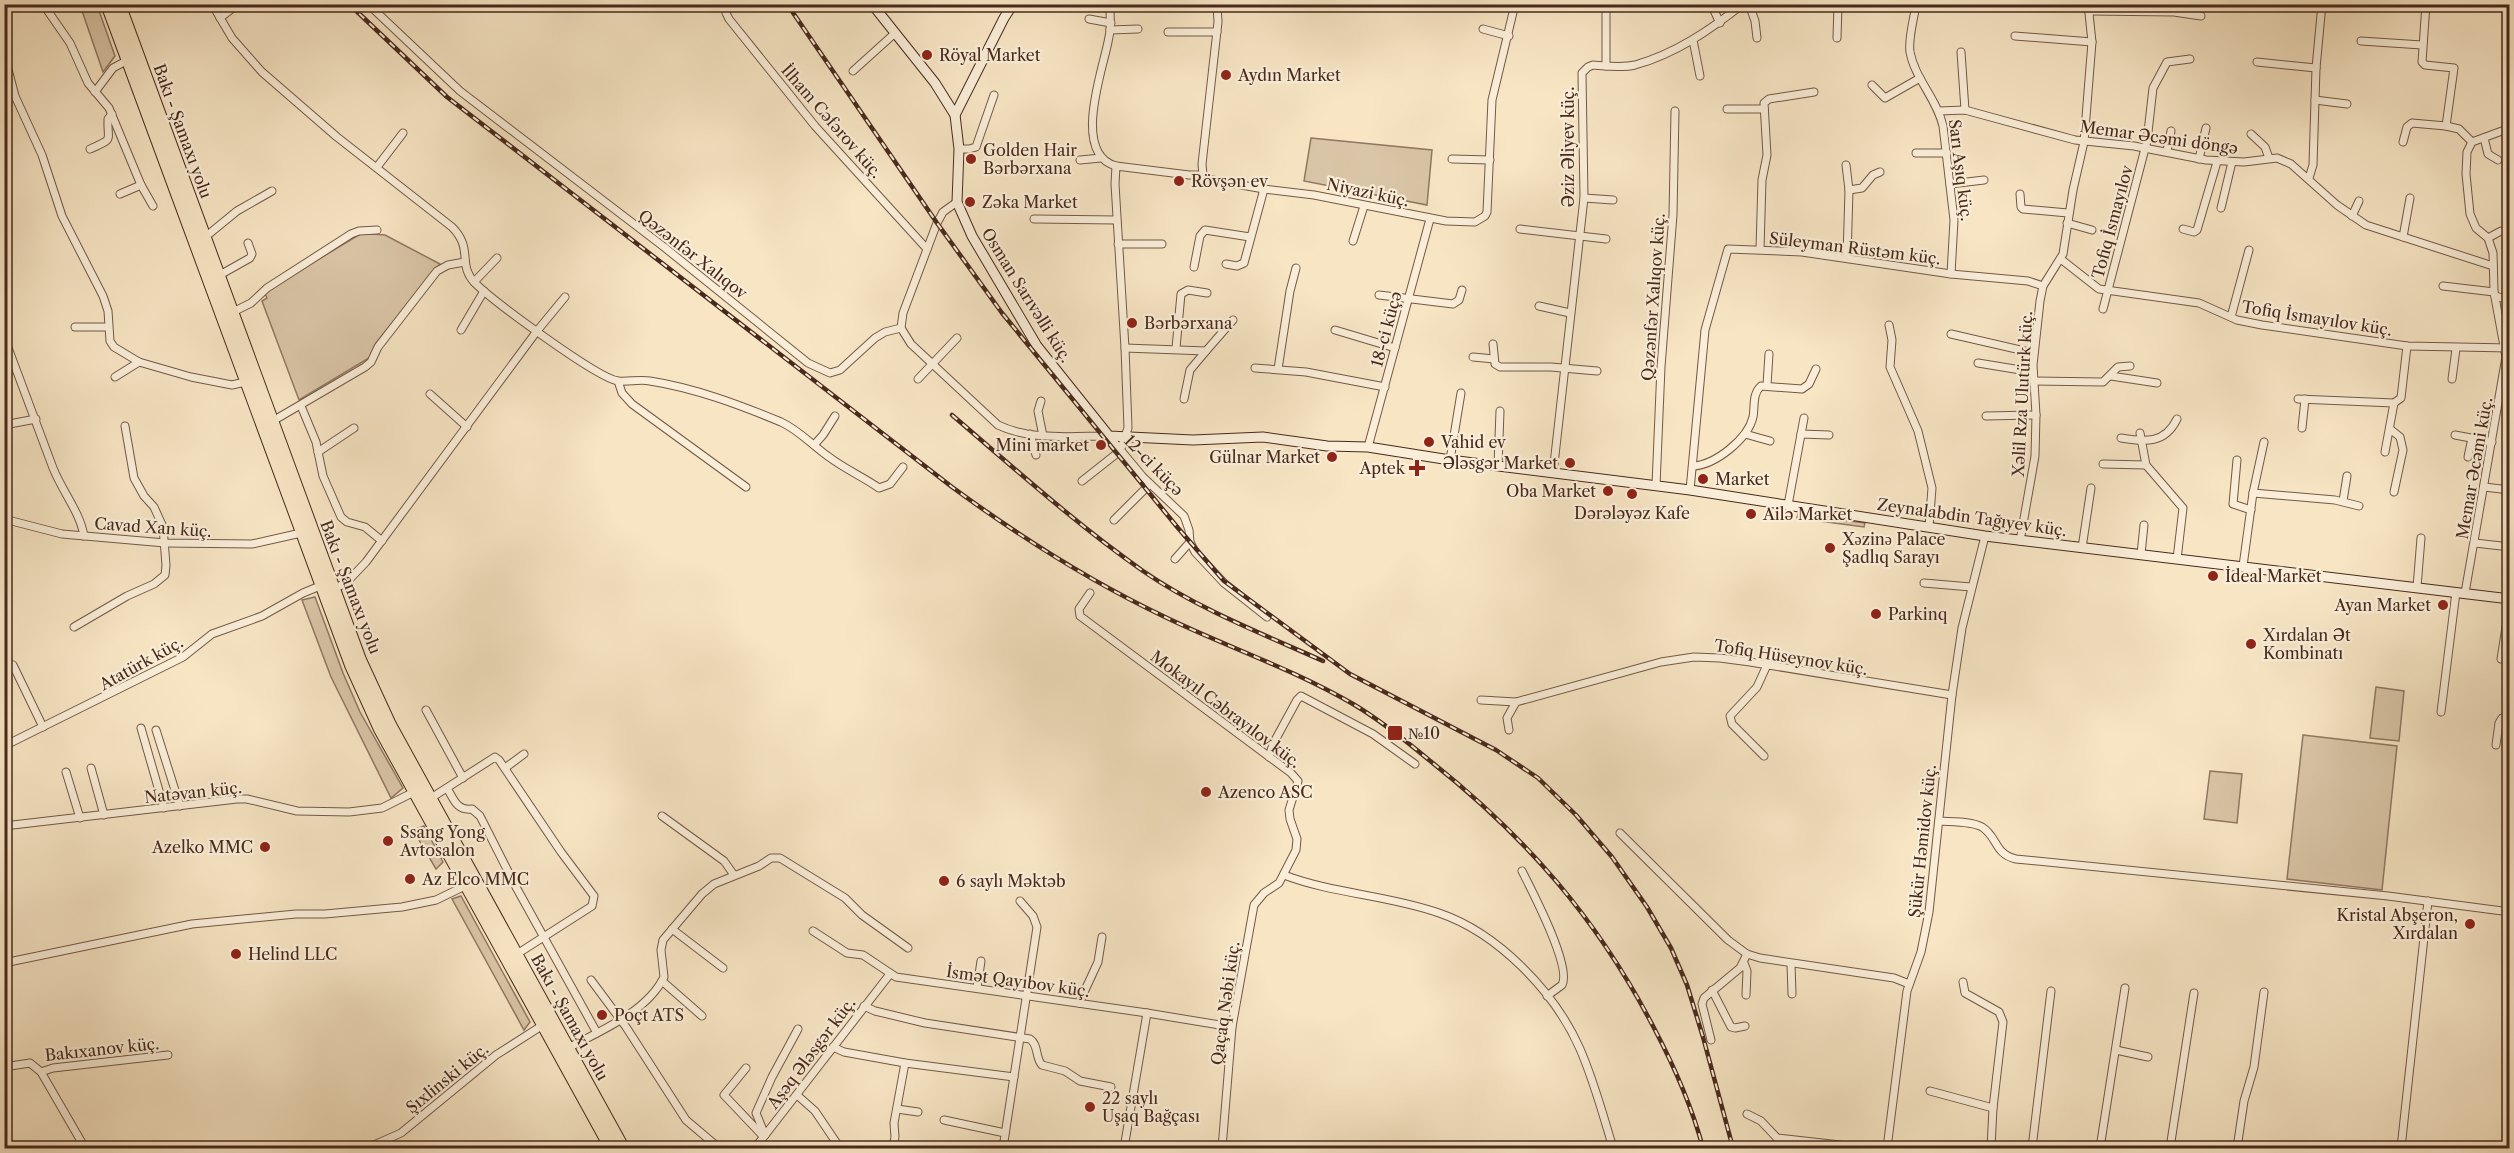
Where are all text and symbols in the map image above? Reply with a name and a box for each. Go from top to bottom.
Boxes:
place label: Röyal Market [939,45,1041,65]
marker: Röyal Market [920,48,934,62]
street label: İlham Cəfərov küç. [777,60,887,182]
street label: Bakı - Şamaxı yolu [149,61,217,201]
place label: Aydın Market [1237,65,1341,85]
marker: Aydın Market [1219,68,1233,82]
street label: Əziz Əliyev küç. [1558,87,1578,207]
street label: Memar Əcəmi döngə [2079,116,2239,158]
street label: Sarı Aşıq küç. [1945,118,1977,222]
place label: Golden Hair Bərbərxana [983,140,1077,178]
marker: Golden Hair Bərbərxana [964,152,978,166]
street label: Tofiq İsmayılov [2087,163,2137,281]
place label: Rövşən ev [1191,171,1268,191]
marker: Rövşən ev [1172,174,1186,188]
street label: Niyazi küç. [1325,174,1411,210]
place label: Zəka Market [982,192,1078,212]
marker: Zəka Market [963,195,977,209]
street label: Qəzənfər Xalıqov [634,205,752,303]
street label: Qəzənfər Xalıqov küç. [1637,212,1669,382]
street label: Osman Sarıvəlli küç. [978,224,1076,366]
street label: Süleyman Rüstəm küç. [1768,228,1942,268]
street label: 18-ci küçə [1366,289,1406,369]
street label: Tofiq İsmayılov küç. [2240,296,2394,340]
street label: Xəlil Rza Ulutürk küç. [2008,311,2036,478]
place label: Bərbərxana [1144,313,1233,333]
marker: Bərbərxana [1125,316,1139,330]
street label: Memar Əcəmi küç. [2452,395,2496,541]
street label: 12-ci küçə [1120,430,1188,500]
place label: Vahid ev [1440,432,1506,452]
place label: Mini market [996,435,1089,455]
marker: Vahid ev [1422,435,1436,449]
marker: Mini market [1094,438,1108,452]
place label: Gülnar Market [1209,447,1320,467]
marker: Gülnar Market [1325,450,1339,464]
place label: Ələsgər Market [1443,453,1558,473]
marker: Ələsgər Market [1563,456,1577,470]
place label: Aptek [1358,458,1406,478]
marker: Aptek [1410,461,1424,475]
place label: Market [1715,469,1770,489]
marker: Market [1696,472,1710,486]
place label: Oba Market [1506,481,1596,501]
marker: Oba Market [1601,484,1615,498]
marker: Dərələyəz Kafe [1625,487,1639,501]
street label: Zeynalabdin Tağıyev küç. [1876,494,2068,540]
place label: Dərələyəz Kafe [1574,503,1690,523]
place label: Ailə Market [1762,504,1852,524]
marker: Ailə Market [1744,507,1758,521]
street label: Cavad Xan küç. [94,513,212,541]
street label: Bakı - Şamaxı yolu [316,517,386,657]
place label: Xәzinә Palace Şadlıq Sarayı [1841,529,1946,567]
marker: Xәzinә Palace Şadlıq Sarayı [1823,541,1837,555]
place label: İdeal Market [2225,566,2322,586]
marker: İdeal Market [2206,569,2220,583]
place label: Ayan Market [2334,595,2431,615]
marker: Ayan Market [2436,598,2450,612]
place label: Parkinq [1888,604,1948,624]
marker: Parkinq [1869,607,1883,621]
place label: Xırdalan Ət Kombinatı [2262,625,2351,663]
street label: Atatürk küç. [95,632,186,695]
street label: Tofiq Hüseynov küç. [1713,635,1869,679]
marker: Xırdalan Ət Kombinatı [2244,637,2258,651]
street label: Mokayıl Cəbrayılov küç. [1147,646,1305,772]
place label: №10 [1408,723,1440,743]
marker: №10 [1386,724,1404,742]
street label: Şükür Həmidov küç. [1904,763,1940,919]
street label: Natəvan küç. [143,777,243,807]
place label: Azenco ASC [1217,782,1313,802]
marker: Azenco ASC [1199,785,1213,799]
place label: Ssang Yong Avtosalon [399,822,485,860]
marker: Ssang Yong Avtosalon [381,834,395,848]
place label: Azelko MMC [151,837,253,857]
marker: Azelko MMC [258,840,272,854]
place label: Az Elco MMC [421,869,529,889]
place label: 6 saylı Məktəb [956,871,1066,891]
marker: Az Elco MMC [403,872,417,886]
marker: 6 saylı Məktəb [937,874,951,888]
place label: Kristal Abşeron, Xırdalan [2337,905,2458,943]
marker: Kristal Abşeron, Xırdalan [2463,917,2477,931]
street label: Qaçaq Nəbi küç. [1206,940,1244,1066]
place label: Helind LLC [248,944,337,964]
marker: Helind LLC [229,947,243,961]
street label: Bakı - Şamaxı yolu [527,950,613,1084]
street label: İsmət Qayıbov küç. [945,961,1091,1001]
street label: Aşəq Ələsgər küç. [762,993,859,1113]
place label: Poçt ATS [614,1005,684,1025]
marker: Poçt ATS [595,1008,609,1022]
street label: Bakıxanov küç. [44,1033,160,1065]
street label: Şıxlinski küç. [402,1039,492,1117]
place label: 22 saylı Uşaq Bağçası [1102,1088,1200,1126]
marker: 22 saylı Uşaq Bağçası [1083,1100,1097,1114]

